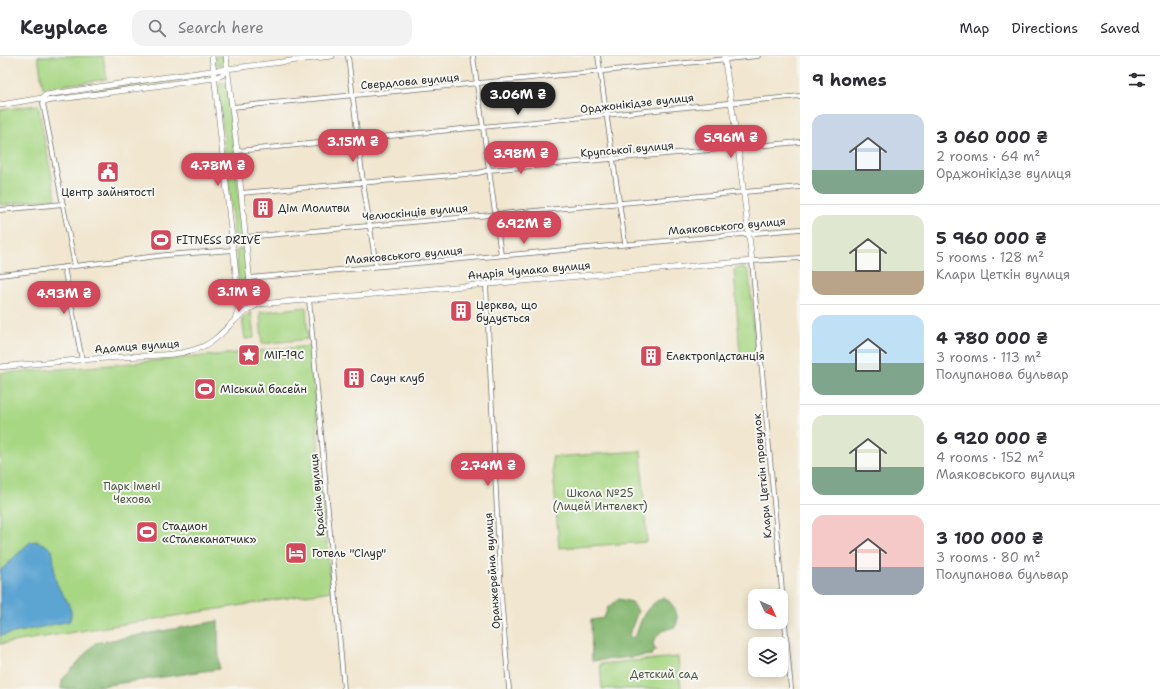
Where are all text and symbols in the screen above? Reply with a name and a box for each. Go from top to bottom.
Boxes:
search box [132,10,412,46]
text: Keyplace [20,15,108,40]
icon: search [146,17,168,39]
text: Search here [178,18,264,38]
text: Map [960,19,990,37]
text: Directions [1012,19,1078,37]
text: Saved [1100,19,1140,37]
text: 9 homes [812,69,887,91]
icon: filters [1126,69,1148,91]
street label: Свердлова вулиця [360,70,460,93]
pin: 3.06M ₴ [481,82,555,116]
text: 3.06M ₴ [490,86,546,103]
street label: Орджонікідзе вулиця [579,90,695,117]
pin: 5.96M ₴ [694,125,768,159]
text: 3 060 000 ₴ [936,126,1048,148]
pin: 3.15M ₴ [316,129,390,163]
text: 5.96M ₴ [704,129,758,146]
icon: home [844,130,892,178]
text: 3.15M ₴ [327,133,379,150]
street label: Крупської вулиця [580,138,674,161]
pin: 3.98M ₴ [484,141,558,175]
text: 3.98M ₴ [493,145,549,162]
text: 2 rooms · 64 m² [936,148,1040,165]
pin: 4.78M ₴ [181,153,255,187]
text: 4.78M ₴ [190,157,246,174]
public building icon: Центр зайнятості [95,159,121,185]
text: Орджонікідзе вулиця [936,165,1071,182]
place label: Центр зайнятості [61,185,155,200]
building icon: Дім Молитви [250,195,276,221]
street label: Челюскінців вулиця [361,200,469,225]
place label: Дім Молитви [278,201,350,216]
pin: 6.92M ₴ [487,211,561,245]
street label: Маяковського вулиця [668,214,786,239]
text: 6.92M ₴ [496,215,552,232]
sports icon: FITNESS DRIVE [148,227,174,253]
text: 5 960 000 ₴ [936,227,1047,249]
icon: home [844,231,892,279]
place label: FITNESS DRIVE [176,233,261,248]
street label: Маяковського вулиця [345,243,463,268]
text: 5 rooms · 128 m² [936,249,1044,266]
street label: Андрія Чумака вулиця [467,258,591,283]
text: Клари Цеткін вулиця [936,266,1070,283]
pin: 3.1M ₴ [206,279,272,313]
pin: 4.93M ₴ [27,281,101,315]
text: 3.1M ₴ [217,283,261,300]
text: 4.93M ₴ [36,285,92,302]
building icon: Церква, що будується [448,298,474,324]
place label: Церква, що будується [476,298,538,326]
text: 4 780 000 ₴ [936,327,1048,349]
icon: home [844,331,892,379]
street label: Адамця вулиця [94,336,180,357]
place icon: МіГ-19С [236,342,262,368]
building icon: Електропідстанція [638,343,664,369]
place label: МіГ-19С [264,348,304,363]
place label: Електропідстанція [666,349,765,364]
text: 3 rooms · 113 m² [936,349,1041,366]
building icon: Саун клуб [341,365,367,391]
text: Полупанова бульвар [936,366,1069,383]
place label: Саун клуб [370,371,425,386]
sports icon: Міський басейн [192,376,218,402]
place label: Міський басейн [220,382,307,397]
street label: Клари Цеткін провулок [750,413,775,539]
text: 6 920 000 ₴ [936,427,1048,449]
icon: home [844,431,892,479]
text: 4 rooms · 152 m² [936,449,1044,466]
street label: Красіна вулиця [306,453,329,537]
pin: 2.74M ₴ [451,453,525,487]
text: 2.74M ₴ [460,457,516,474]
text: Маяковського вулиця [936,466,1075,483]
park label: Парк імені Чехова [103,479,161,507]
park label: Школа №25 (Лицей Интелект) [553,486,647,514]
street label: Оранжерейна вулиця [481,512,504,630]
sports icon: Стадион «Сталеканатчик» [134,519,160,545]
place label: Стадион «Сталеканатчик» [162,519,256,547]
text: 3 100 000 ₴ [936,527,1044,549]
icon: home [844,531,892,579]
hotel icon: Готель "Сілур" [283,540,309,566]
place label: Готель "Сілур" [312,546,386,561]
text: 3 rooms · 80 m² [936,549,1040,566]
text: Полупанова бульвар [936,566,1069,583]
north arrow [748,589,788,629]
map controls [748,589,788,677]
button: layers [748,637,788,677]
park label: Детский сад [630,667,698,682]

